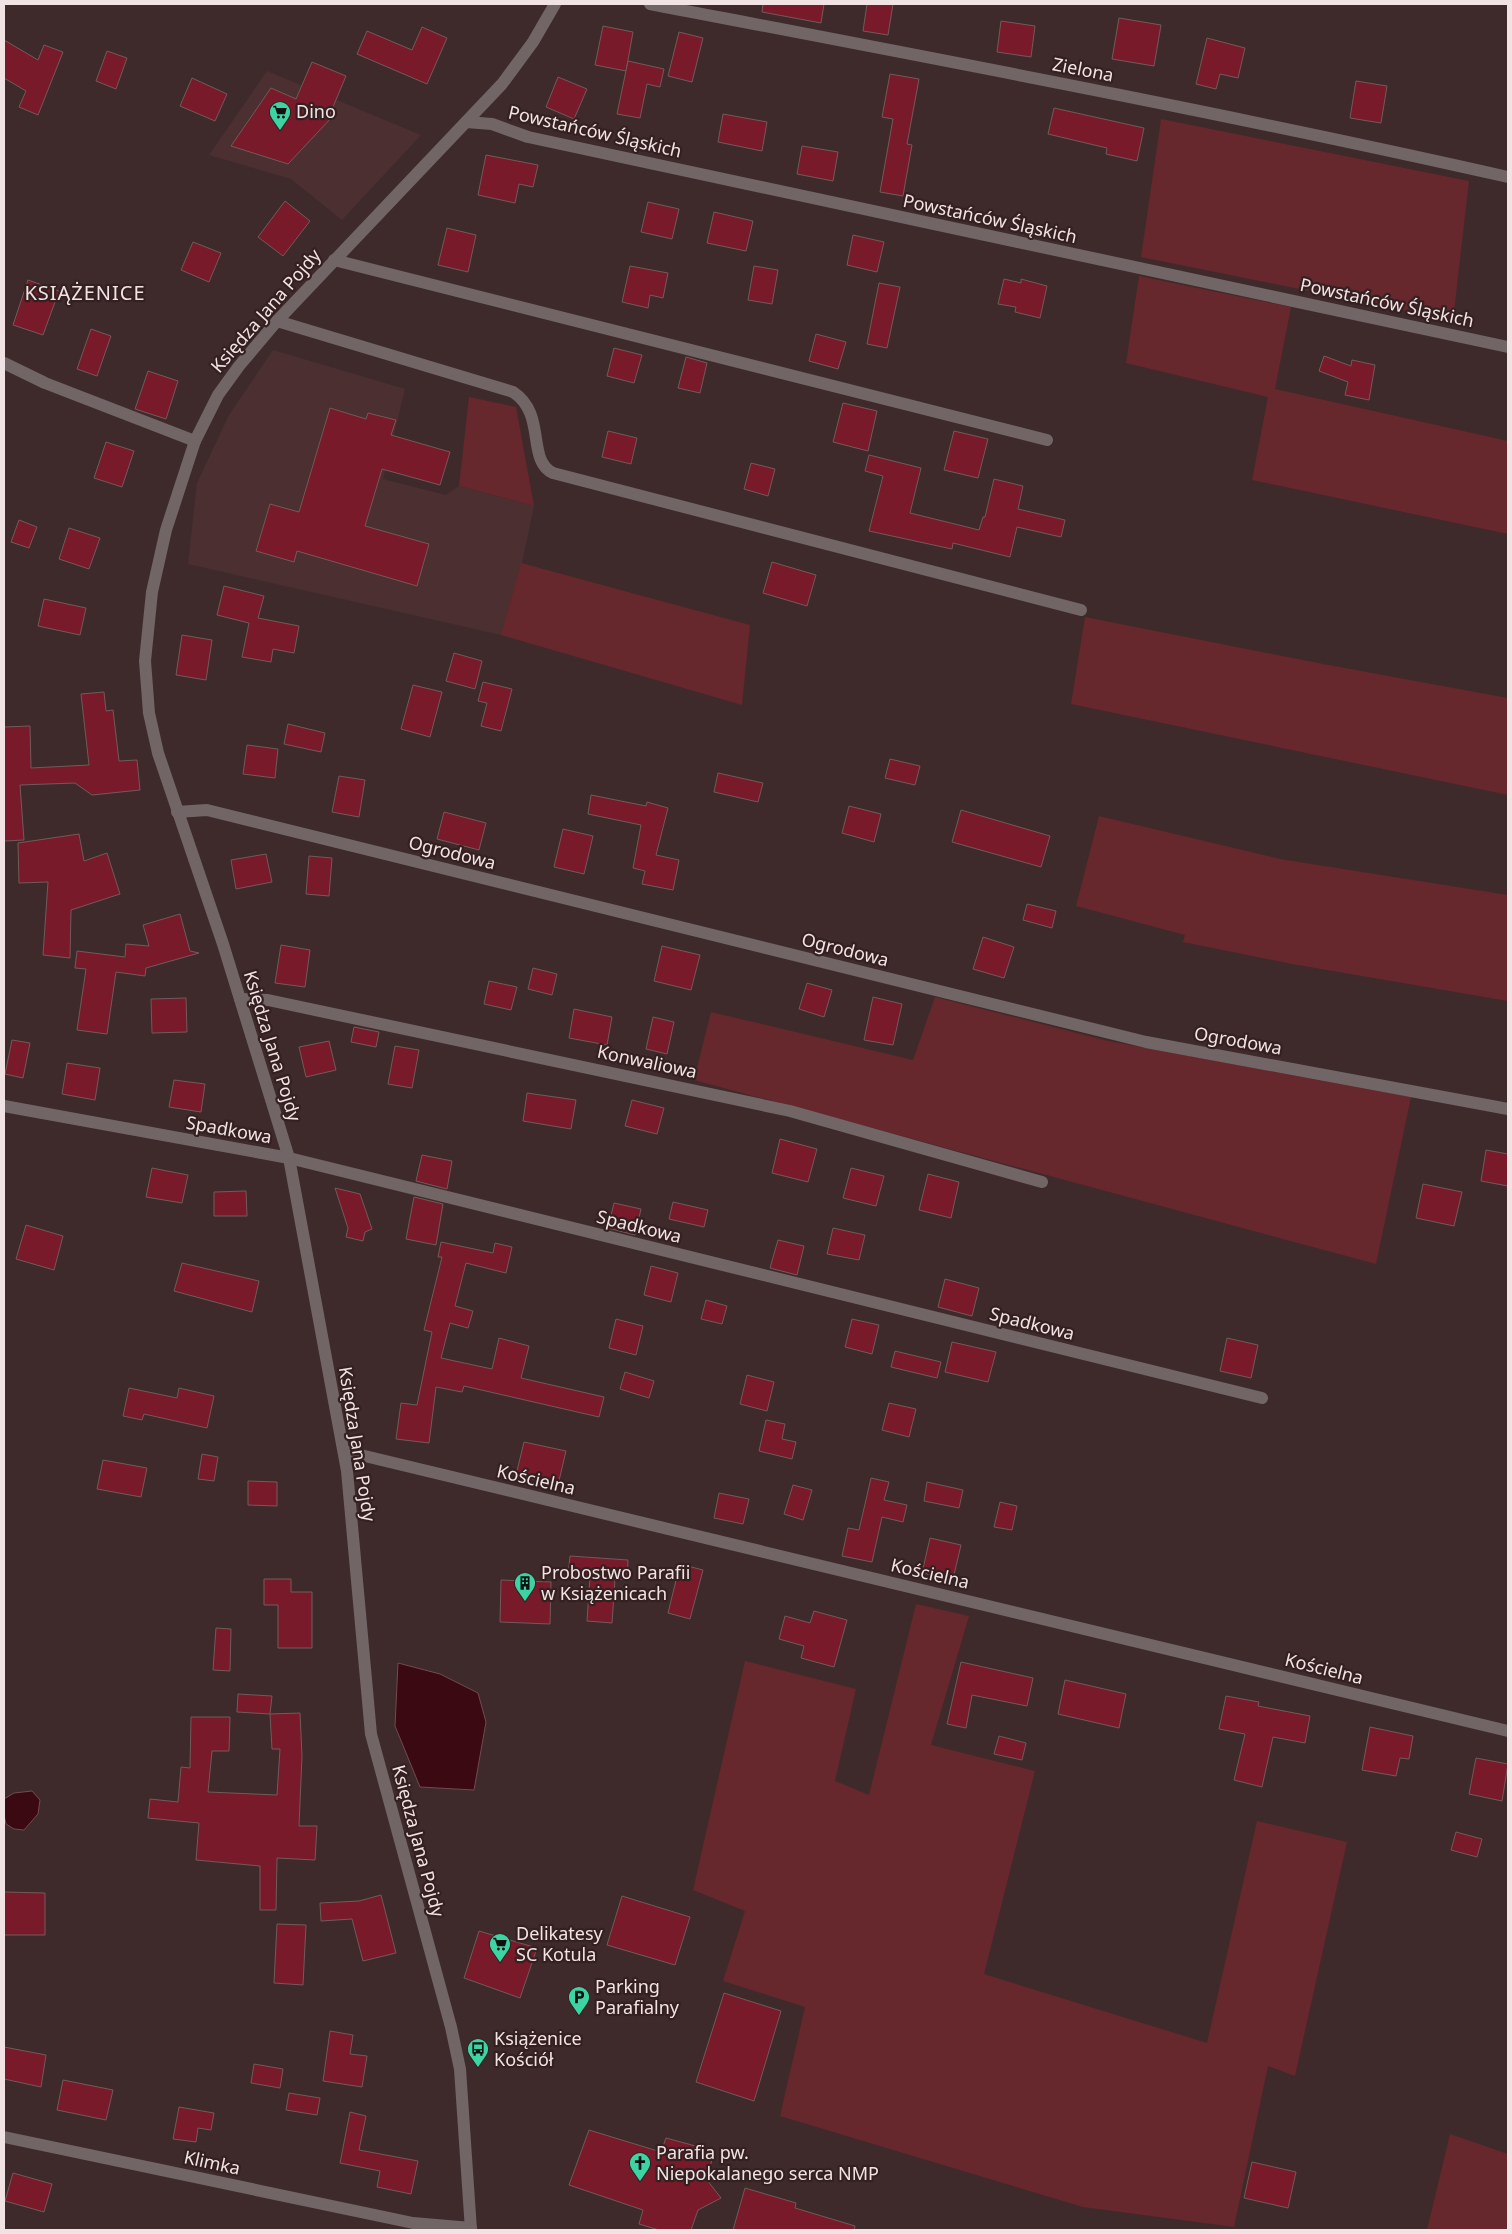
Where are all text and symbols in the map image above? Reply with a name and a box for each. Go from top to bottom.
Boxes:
street label: Zielona [1051,51,1116,87]
place label: Dino [296,99,336,123]
street label: Powstańców Śląskich [506,99,684,163]
supermarket icon: Dino [268,100,292,131]
street label: Powstańców Śląskich [901,188,1079,248]
street label: Księdza Jana Pojdy [205,243,326,377]
street label: Powstańców Śląskich [1298,272,1476,332]
district label: KSIĄŻENICE [24,279,146,306]
street label: Ogrodowa [406,830,498,874]
street label: Ogrodowa [799,927,891,971]
street label: Księdza Jana Pojdy [239,967,308,1125]
street label: Ogrodowa [1192,1020,1284,1060]
street label: Konwaliowa [595,1039,699,1083]
street label: Spadkowa [184,1110,274,1148]
street label: Spadkowa [594,1204,684,1248]
street label: Spadkowa [987,1301,1077,1345]
street label: Księdza Jana Pojdy [334,1365,382,1524]
street label: Kościelna [495,1458,578,1500]
street label: Kościelna [889,1552,972,1594]
place label: Probostwo Parafii w Książenicach [541,1560,690,1605]
building icon: Probostwo Parafii w Książenicach [513,1571,537,1602]
street label: Kościelna [1283,1647,1366,1689]
street label: Księdza Jana Pojdy [387,1762,451,1920]
place label: Delikatesy SC Kotula [516,1921,604,1966]
supermarket icon: Delikatesy SC Kotula [488,1932,512,1963]
place label: Parking Parafialny [595,1974,680,2019]
parking icon: Parking Parafialny [567,1985,591,2016]
place label: Książenice Kościół [494,2026,582,2071]
bus stop icon: Książenice Kościół [466,2037,490,2068]
place label: Parafia pw. Niepokalanego serca NMP [656,2140,879,2185]
street label: Klimka [182,2144,243,2180]
church icon: Parafia pw. Niepokalanego serca NMP [628,2151,652,2182]

